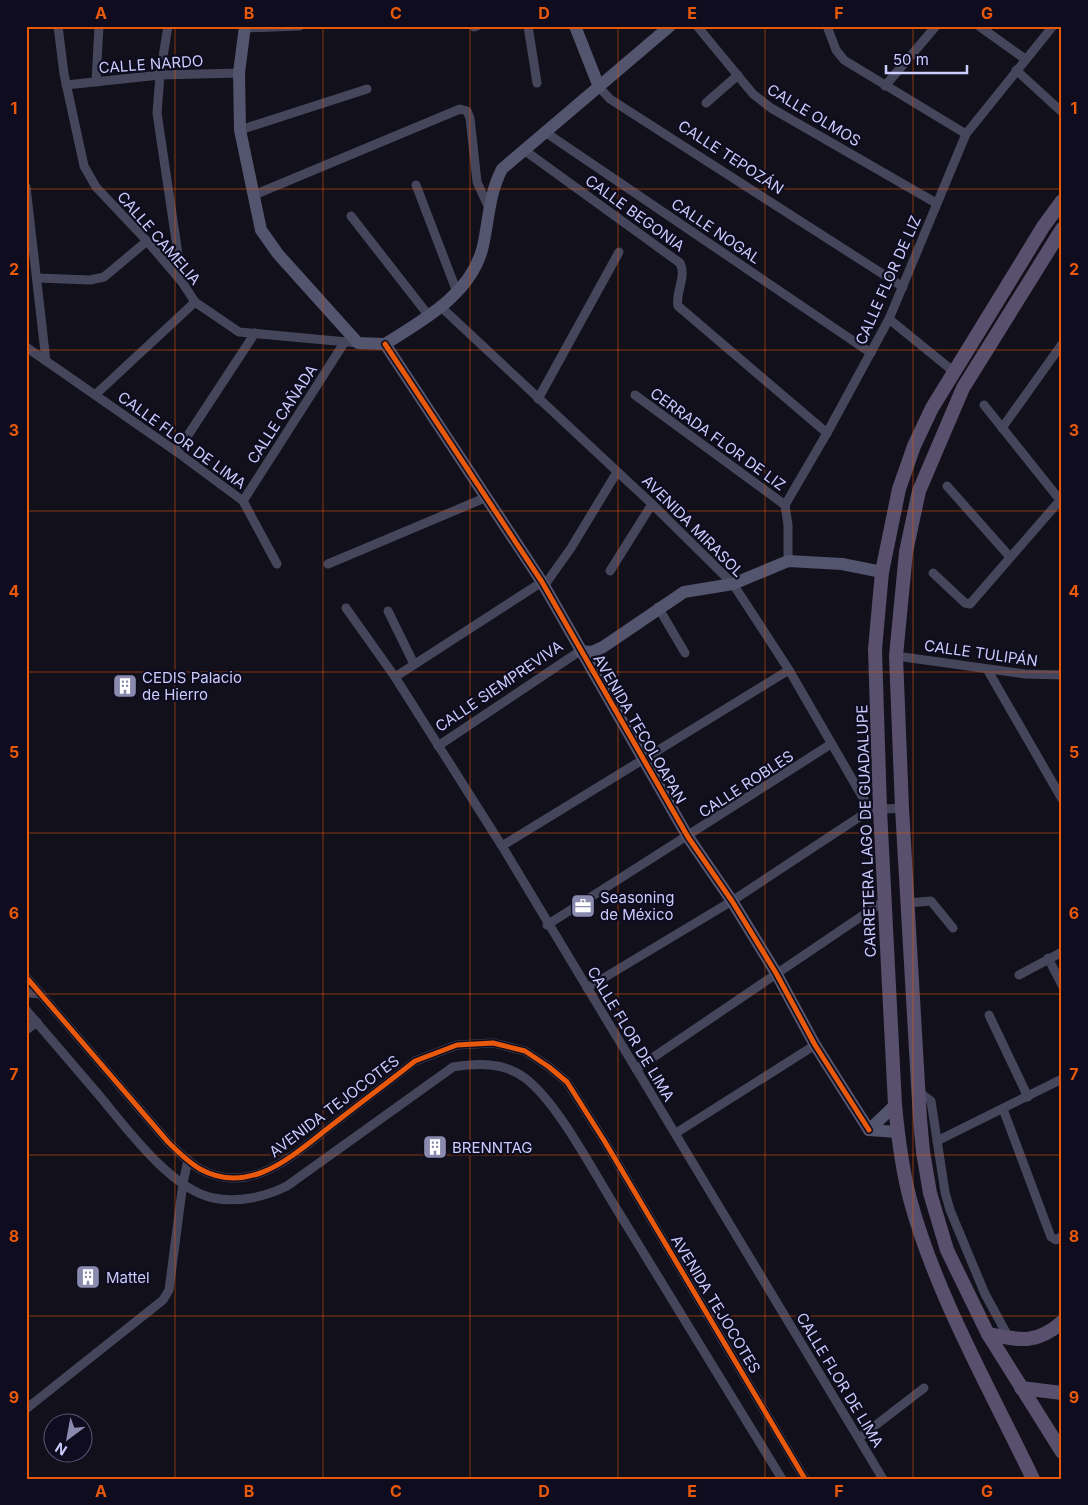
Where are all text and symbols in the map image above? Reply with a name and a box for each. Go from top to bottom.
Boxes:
text: A [95,3,107,23]
text: B [244,3,254,23]
text: C [390,3,402,23]
text: D [538,3,550,23]
text: E [687,3,697,23]
text: F [834,3,844,23]
text: G [981,3,993,23]
scale bar [886,42,967,74]
text: 50 m [893,50,929,69]
street label: CALLE NARDO [98,51,204,77]
street label: CALLE OLMOS [764,80,864,150]
text: 1 [11,98,17,118]
text: 1 [1071,98,1077,118]
street label: CALLE TEPOZÁN [675,116,787,198]
street label: CALLE BEGONIA [582,171,688,255]
street label: CALLE CAMELIA [113,187,205,289]
street label: CALLE NOGAL [668,194,764,268]
street label: CALLE FLOR DE LIZ [851,212,925,348]
text: 2 [9,259,19,279]
text: 2 [1069,259,1079,279]
street label: CALLE CAÑADA [243,361,321,467]
street label: CERRADA FLOR DE LIZ [647,383,789,495]
street label: CALLE FLOR DE LIMA [114,387,250,493]
text: 3 [9,420,19,440]
text: 3 [1069,420,1079,440]
street label: AVENIDA MIRASOL [638,471,748,581]
text: 4 [9,581,20,601]
text: 4 [1069,581,1080,601]
street label: CALLE SIEMPREVIVA [432,636,566,736]
street label: CALLE TULIPÁN [923,636,1039,670]
street label: AVENIDA TECOLOAPAN [589,651,691,807]
place label: CEDIS Palacio de Hierro [142,668,242,704]
building icon: CEDIS Palacio de Hierro [112,673,138,699]
street label: CARRETERA LAGO DE GUADALUPE [852,704,880,958]
text: 5 [9,742,19,762]
text: 5 [1069,742,1079,762]
street label: CALLE ROBLES [695,746,797,822]
place label: Seasoning de México [600,888,674,924]
office icon: Seasoning de México [570,893,596,919]
text: 6 [9,903,19,923]
text: 6 [1069,903,1079,923]
street label: CALLE FLOR DE LIMA [583,963,679,1105]
street label: AVENIDA TEJOCOTES [265,1051,403,1161]
text: 7 [9,1064,19,1084]
text: 7 [1069,1064,1079,1084]
building icon: BRENNTAG [422,1134,448,1160]
place label: BRENNTAG [452,1138,533,1157]
text: 8 [9,1226,19,1246]
text: 8 [1069,1226,1079,1246]
street label: AVENIDA TEJOCOTES [667,1231,765,1377]
building icon: Mattel [75,1264,101,1290]
place label: Mattel [106,1268,150,1287]
street label: CALLE FLOR DE LIMA [792,1309,888,1451]
text: 9 [9,1387,19,1407]
text: 9 [1069,1387,1079,1407]
north arrow [42,1412,92,1462]
text: N [52,1439,70,1459]
text: A [95,1481,107,1501]
text: B [244,1481,254,1501]
text: C [390,1481,402,1501]
text: D [538,1481,550,1501]
text: E [687,1481,697,1501]
text: F [834,1481,844,1501]
text: G [981,1481,993,1501]

